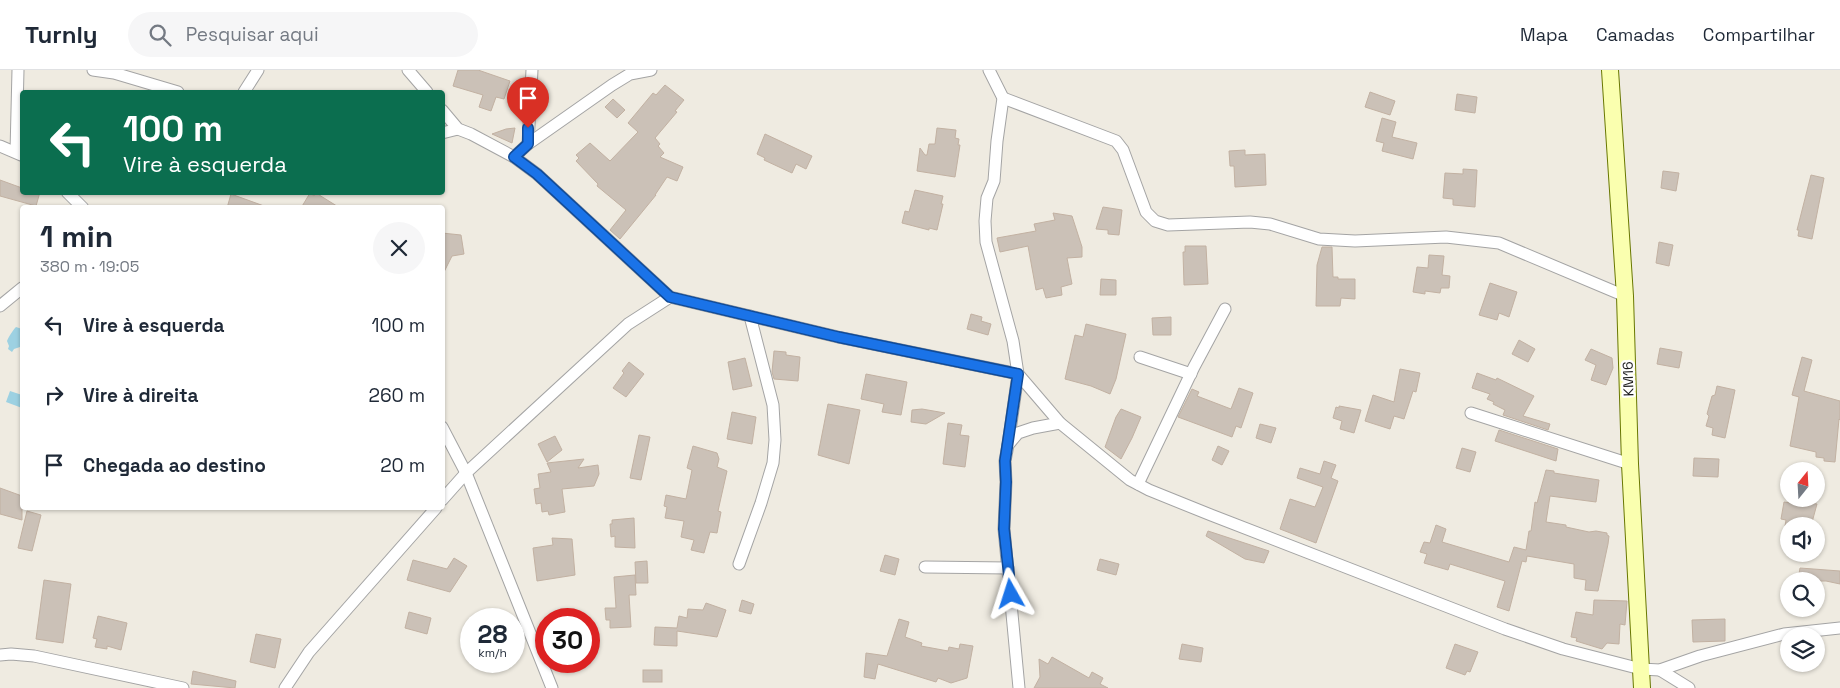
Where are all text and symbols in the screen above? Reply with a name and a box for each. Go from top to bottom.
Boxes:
search box [128,12,478,57]
text: Turnly [25,19,98,50]
icon: search [146,21,174,49]
text: Pesquisar aqui [186,22,319,47]
text: Mapa [1520,23,1568,46]
text: Camadas [1596,23,1675,46]
text: Compartilhar [1703,23,1815,46]
pin [507,77,549,128]
icon: arrive [514,84,542,112]
text: 100 m [123,107,223,151]
icon: left [40,110,105,175]
text: Vire à esquerda [123,150,287,178]
text: 1 min [40,217,113,256]
button: close [373,222,425,274]
text: 380 m · 19:05 [40,256,139,277]
icon: left [40,311,68,339]
text: Vire à esquerda [83,313,225,338]
text: 100 m [371,313,425,338]
street label: KM16 [1618,361,1638,397]
icon: right [40,381,68,409]
text: Vire à direita [83,383,199,408]
text: 260 m [369,383,425,408]
icon: arrive [40,451,68,479]
text: Chegada ao destino [83,453,266,478]
text: 20 m [380,453,425,478]
north arrow [1780,462,1825,508]
map controls [1780,462,1825,672]
button: sound [1780,517,1825,562]
position arrow [984,567,1036,619]
button: search [1780,572,1825,617]
speed limit sign: 30 [535,608,600,673]
text: 28 [478,618,507,650]
button: layers [1780,627,1825,672]
text: km/h [478,645,507,661]

